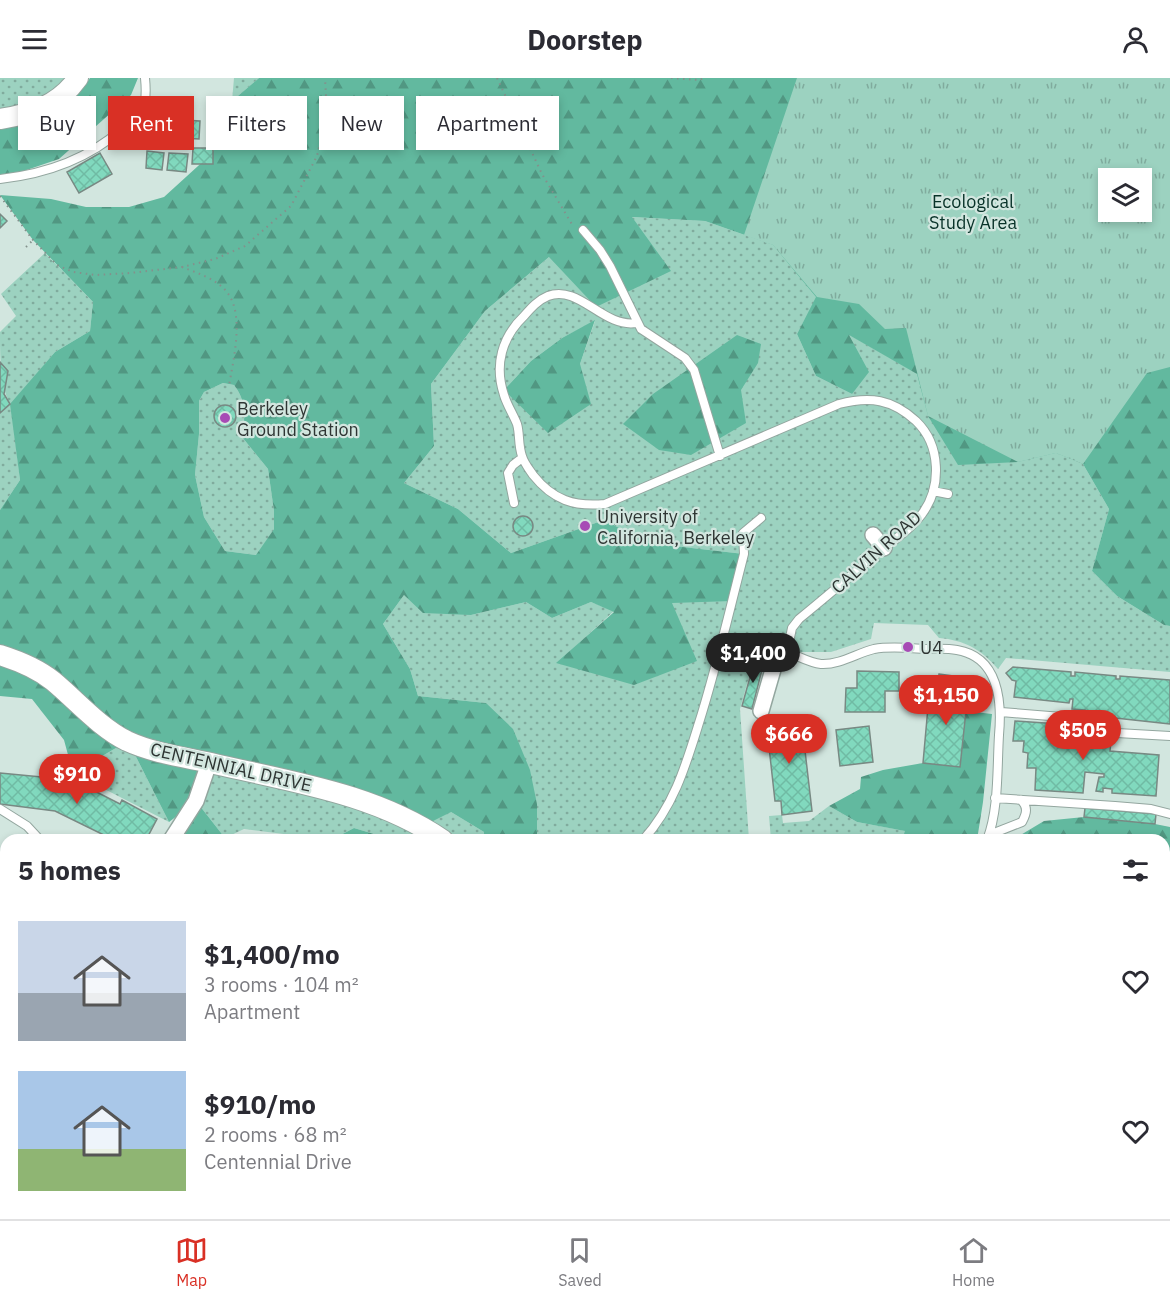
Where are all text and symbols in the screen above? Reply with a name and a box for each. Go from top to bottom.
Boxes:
text: Doorstep [527,22,643,57]
icon: menu [18,23,51,56]
icon: person [1119,23,1152,56]
chip: Buy [18,96,96,150]
chip: Rent [108,96,194,150]
chip: Filters [206,96,307,150]
chip: New [319,96,404,150]
chip: Apartment [416,96,559,150]
map controls [1098,168,1152,222]
button: layers [1098,168,1152,222]
park label: Ecological Study Area [929,190,1017,234]
place label: Berkeley Ground Station [237,397,359,441]
marker: Berkeley Ground Station [218,411,232,425]
place label: University of California, Berkeley [597,505,754,549]
street label: CALVIN ROAD [826,506,926,598]
marker: University of California, Berkeley [578,519,592,533]
pin: $1,400 [704,633,802,684]
place label: U4 [920,636,943,659]
text: $1,400 [720,639,786,666]
marker: U4 [901,640,915,654]
pin: $1,150 [897,675,995,726]
text: $1,150 [913,681,979,708]
pin: $505 [1047,710,1119,761]
pin: $666 [753,714,825,765]
text: $505 [1059,716,1107,743]
text: $666 [765,720,813,747]
street label: CENTENNIAL DRIVE [148,737,314,797]
pin: $910 [41,754,113,805]
text: $910 [53,760,101,787]
text: 5 homes [18,853,121,887]
icon: filters [1119,854,1152,887]
text: $1,400/mo [204,937,340,971]
icon: home [66,945,138,1017]
icon: heart [1119,965,1152,998]
text: 3 rooms · 104 m² [204,971,359,998]
text: Apartment [204,998,300,1025]
text: $910/mo [204,1087,316,1121]
icon: home [66,1095,138,1167]
icon: heart [1119,1115,1152,1148]
text: 2 rooms · 68 m² [204,1121,347,1148]
text: Centennial Drive [204,1148,352,1175]
tab: Map [175,1234,208,1290]
tab: Saved [558,1234,602,1290]
tab: Home [952,1234,995,1290]

